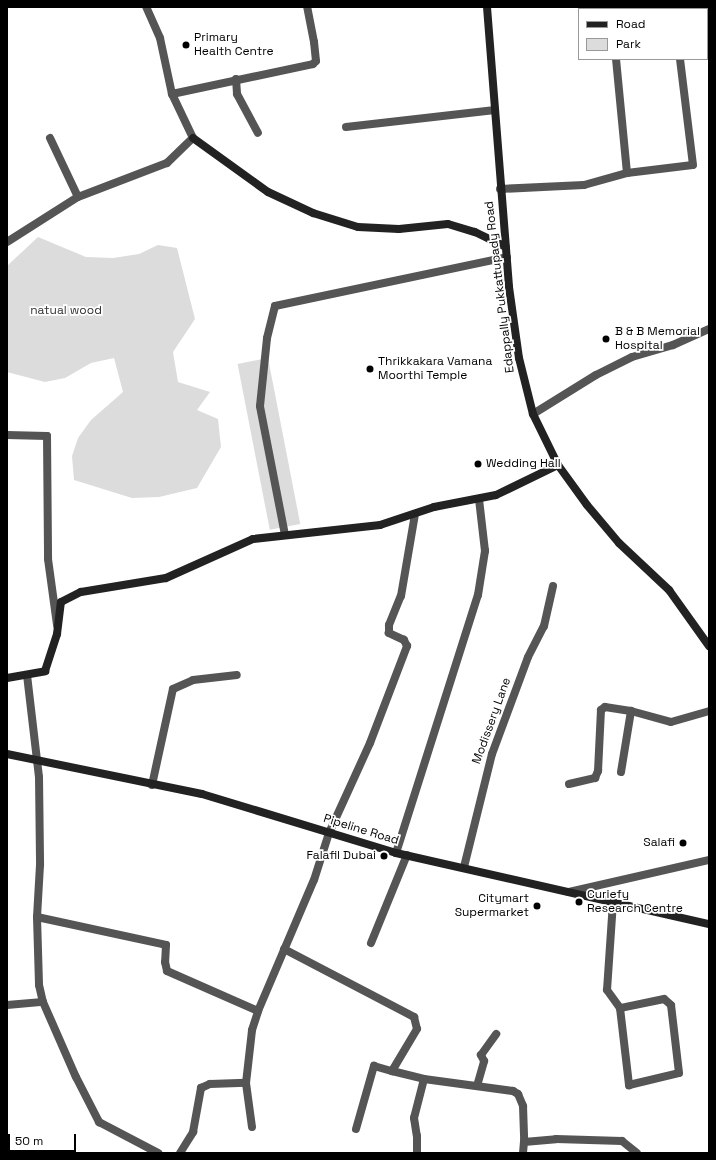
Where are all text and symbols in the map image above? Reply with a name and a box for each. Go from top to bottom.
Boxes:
legend [578,8,708,60]
text: Road [616,16,645,32]
place label: Primary Health Centre [194,31,274,59]
text: Park [616,36,641,52]
marker: Primary Health Centre [181,40,191,50]
street label: Edappally Pukkattupady Road [482,200,518,374]
park label: natual wood [30,304,102,318]
place label: B & B Memorial Hospital [615,325,700,353]
marker: B & B Memorial Hospital [600,333,612,345]
place label: Thrikkakara Vamana Moorthi Temple [378,355,492,383]
marker: Thrikkakara Vamana Moorthi Temple [365,364,375,374]
place label: Wedding Hall [486,457,561,471]
marker: Wedding Hall [473,459,483,469]
street label: Modissery Lane [470,676,514,766]
street label: Pipeline Road [322,812,400,848]
place label: Salafi [643,836,675,850]
marker: Salafi [678,838,688,848]
place label: Falafil Dubai [306,849,376,863]
marker: Falafil Dubai [379,851,389,861]
place label: Curiefy Research Centre [587,888,683,916]
place label: Citymart Supermarket [455,892,529,920]
marker: Curiefy Research Centre [574,897,584,907]
marker: Citymart Supermarket [532,901,542,911]
scale bar [10,1126,78,1152]
text: 50 m [15,1133,43,1149]

